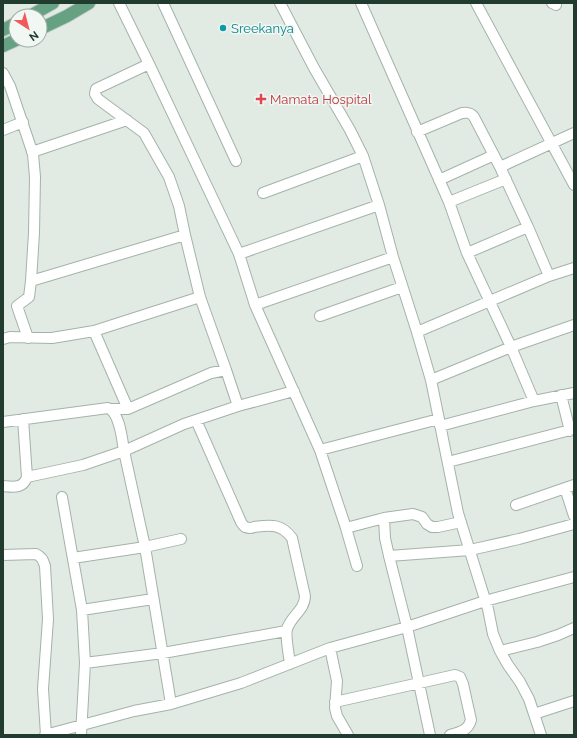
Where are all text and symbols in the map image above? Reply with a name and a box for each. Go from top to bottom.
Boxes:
north arrow [8,8,48,48]
place label: Sreekanya [231,21,294,36]
marker: Sreekanya [218,23,228,33]
text: N [26,28,41,43]
place label: Mamata Hospital [270,92,372,107]
marker: Mamata Hospital [255,93,267,105]

